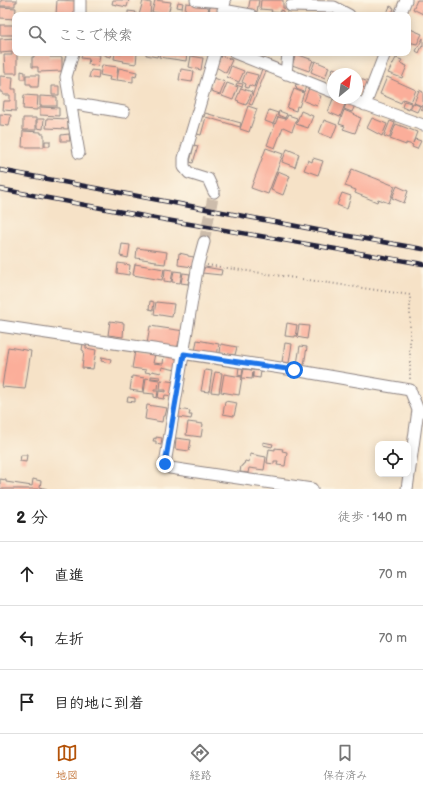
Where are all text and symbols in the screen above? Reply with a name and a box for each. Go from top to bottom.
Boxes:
search box [12,12,411,56]
icon: search [26,23,48,45]
text: ここで検索 [58,26,133,45]
north arrow [327,68,363,104]
route start [285,361,303,379]
map controls [375,441,411,477]
button: locate [375,441,411,477]
route end [156,455,174,473]
text: 2 分 [16,508,48,528]
text: 徒歩 · 140 m [338,509,407,525]
icon: ahead [16,563,38,585]
text: 直進 [54,566,84,585]
text: 70 m [379,566,407,582]
icon: left [16,627,38,649]
text: 左折 [54,630,84,649]
text: 70 m [379,630,407,646]
icon: arrive [16,691,38,713]
text: 目的地に到着 [54,694,144,713]
tab: 地図 [56,742,78,782]
tab: 経路 [189,742,211,782]
tab: 保存済み [323,742,367,782]

